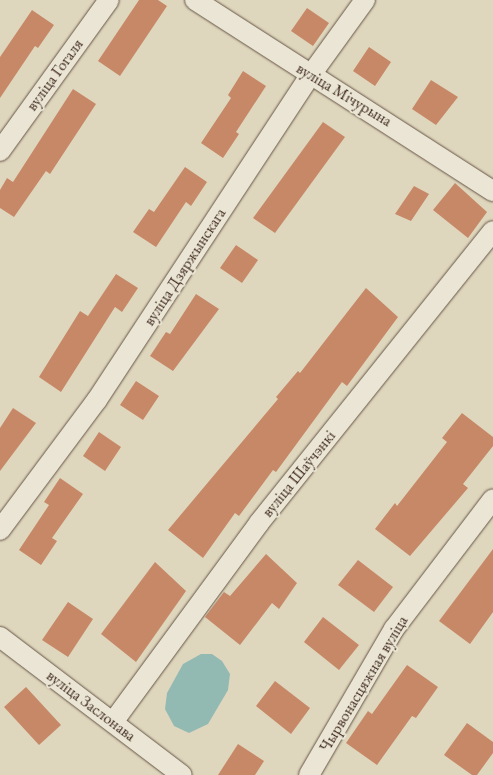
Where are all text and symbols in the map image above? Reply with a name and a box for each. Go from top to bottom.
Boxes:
street label: вуліца Гогаля [22,35,88,115]
street label: вуліца Мічурына [293,59,395,131]
street label: вуліца Дзяржынскага [140,205,230,329]
street label: вуліца Шаўчэнкі [258,427,340,521]
street label: Чырвонасцяжная вуліца [316,612,412,756]
street label: вуліца Заслонава [43,666,139,746]

